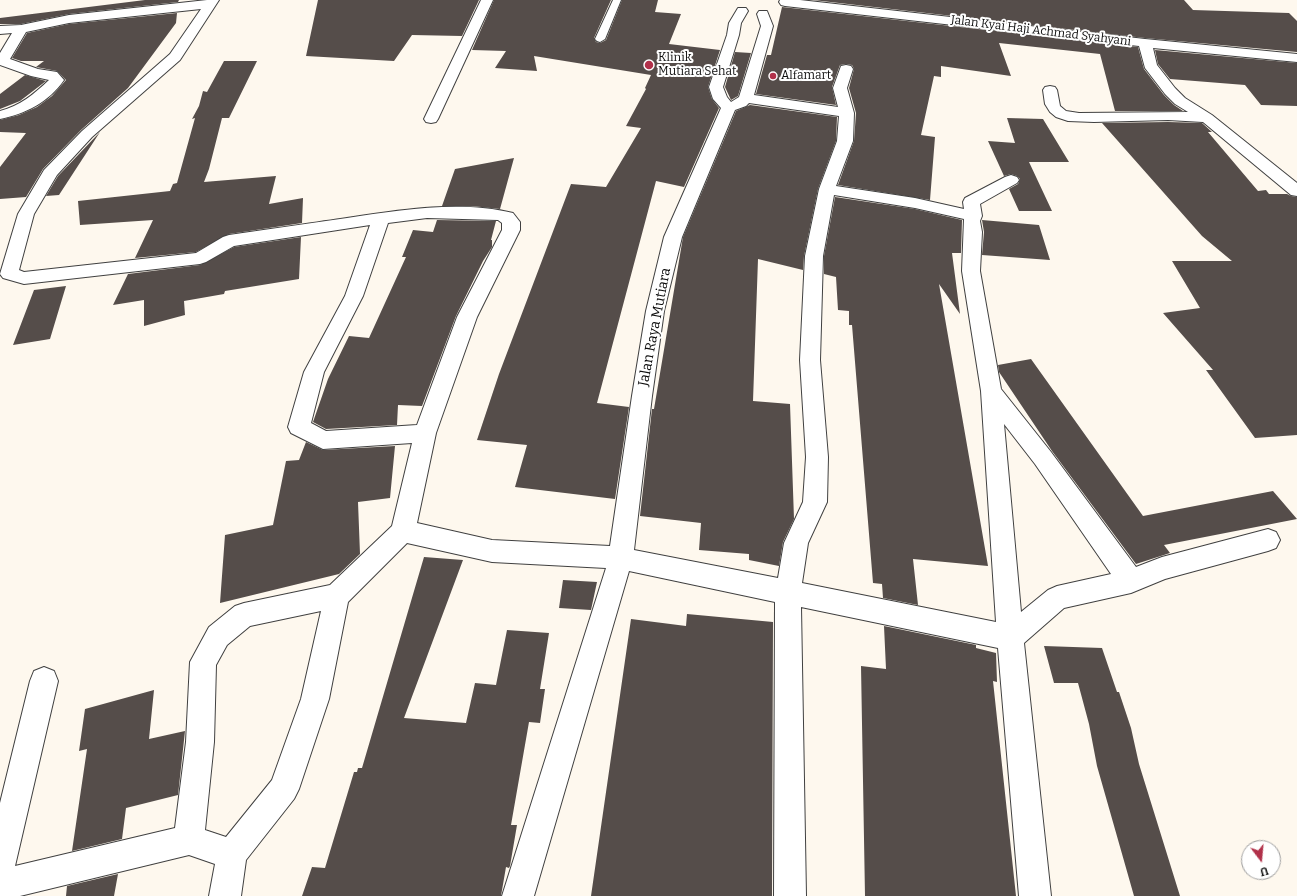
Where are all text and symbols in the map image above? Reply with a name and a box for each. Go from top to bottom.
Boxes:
street label: Jalan Kyai Haji Achmad Syahyani [950,13,1132,49]
place label: Klinik Mutiara Sehat [658,51,736,79]
marker: Klinik Mutiara Sehat [643,59,655,71]
place label: Alfamart [781,69,831,83]
marker: Alfamart [768,71,778,81]
street label: Jalan Raya Mutiara [635,266,675,388]
north arrow [1241,840,1281,880]
text: U [1258,864,1270,878]

